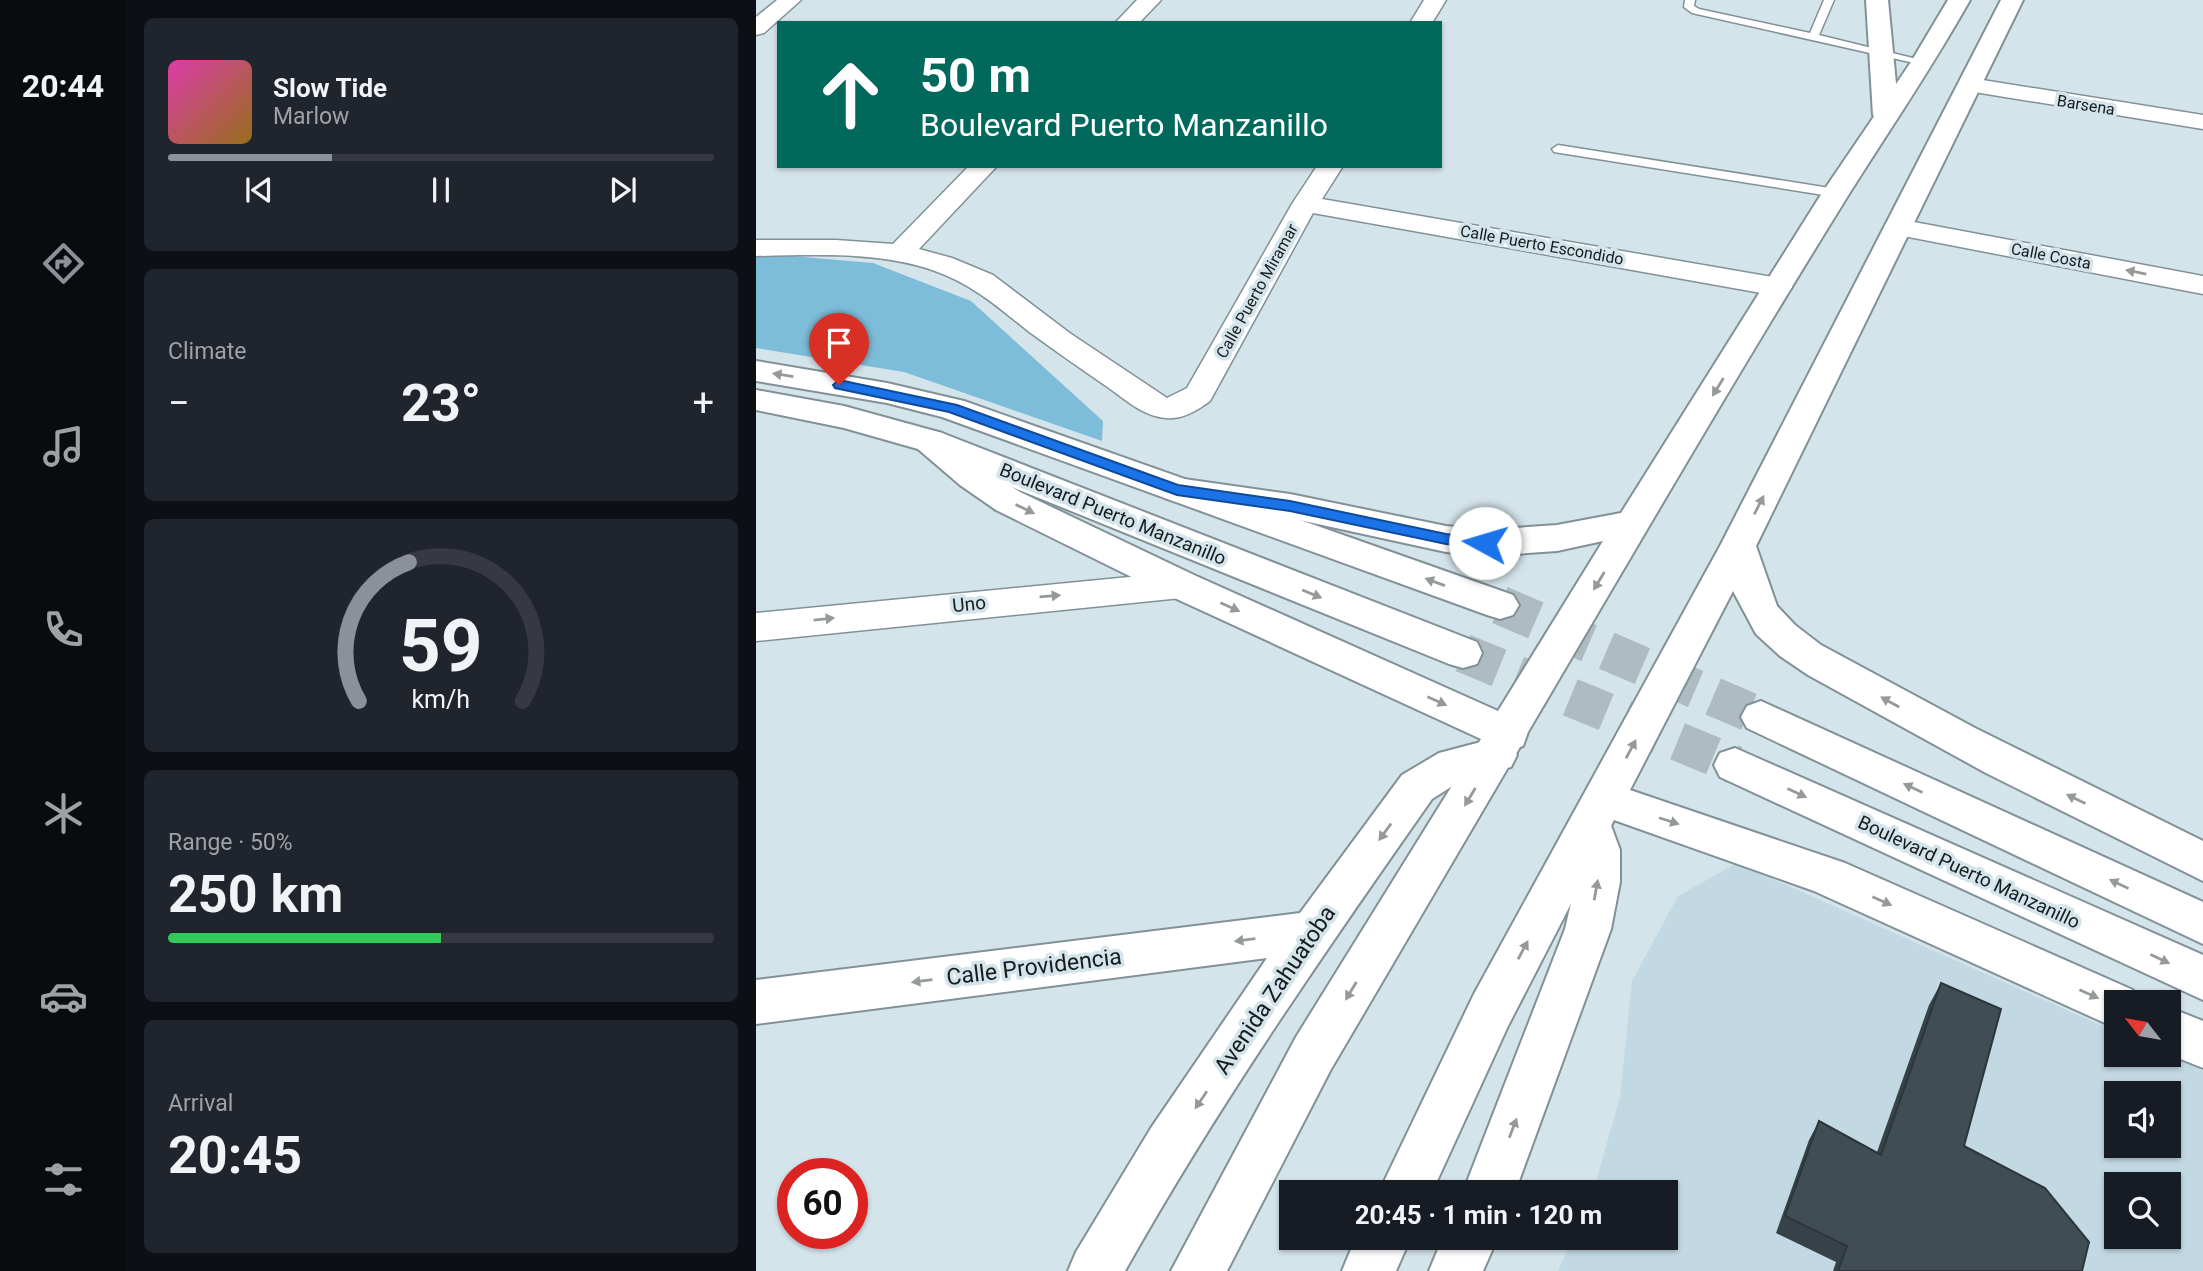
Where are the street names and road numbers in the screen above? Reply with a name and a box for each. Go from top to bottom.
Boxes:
street label: Barsena [2056,91,2116,119]
street label: Calle Puerto Miramar [1212,220,1302,361]
street label: Calle Puerto Escondido [1459,221,1625,269]
street label: Calle Costa [2009,239,2093,273]
street label: Boulevard Puerto Manzanillo [996,458,1230,570]
street label: Uno [951,591,987,617]
street label: Boulevard Puerto Manzanillo [1854,810,2084,934]
street label: Avenida Zahuatoba [1209,901,1341,1079]
street label: Calle Providencia [945,943,1123,991]

